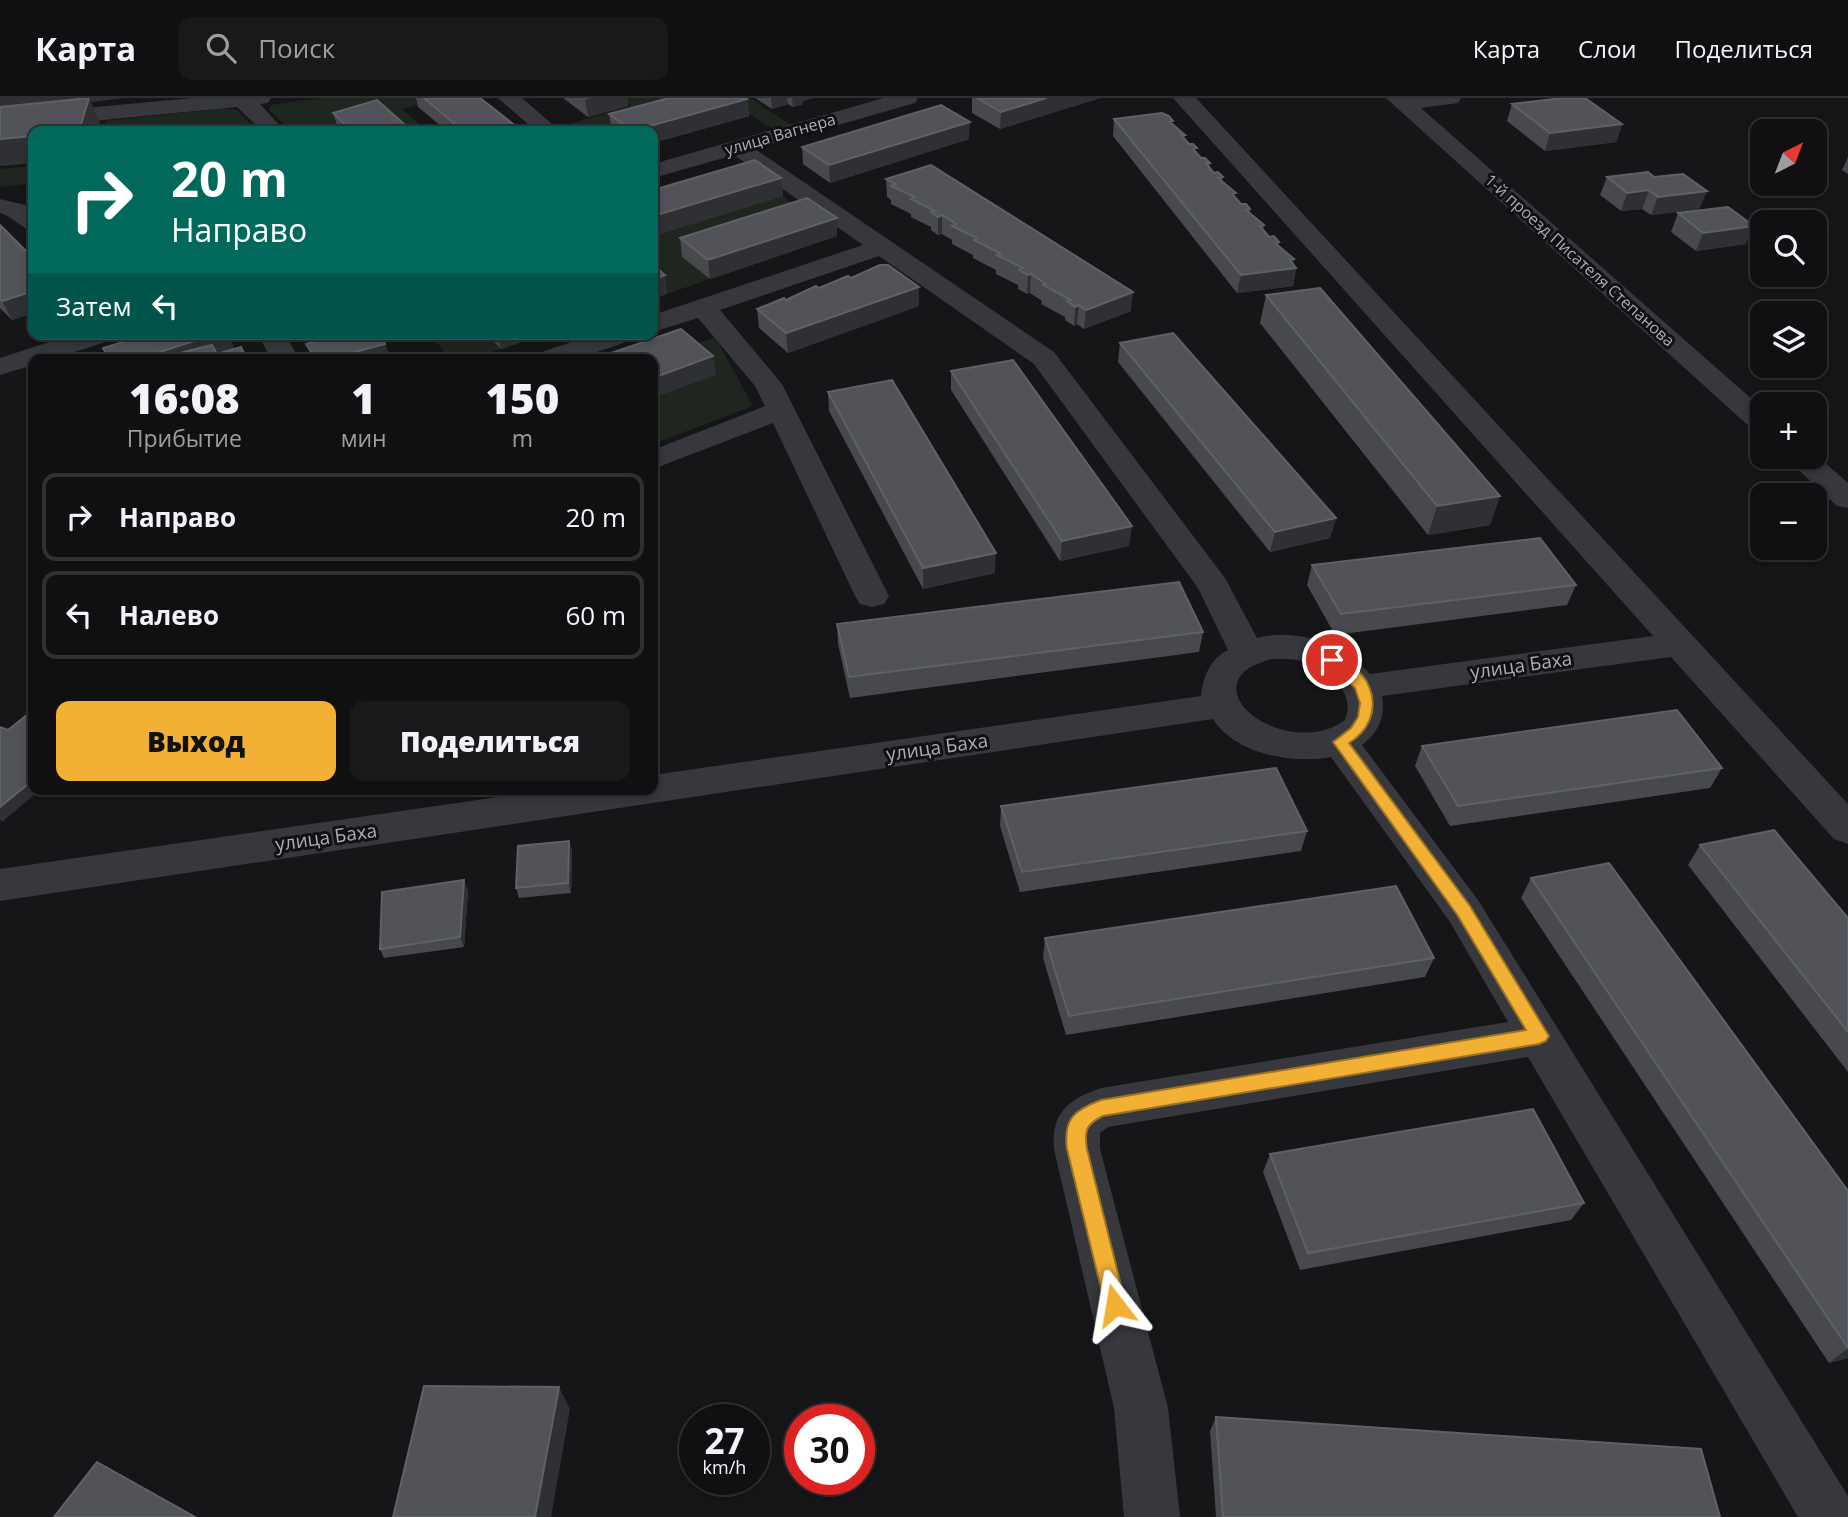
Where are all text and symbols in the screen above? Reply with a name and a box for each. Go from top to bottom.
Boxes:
search box [178,17,668,80]
text: Карта [35,26,136,71]
icon: search [202,29,240,67]
text: Поиск [258,30,335,66]
text: Карта [1473,32,1540,65]
text: Слои [1578,32,1637,65]
text: Поделиться [1675,32,1813,65]
street label: улица Вагнера [722,108,838,160]
north arrow [1750,119,1827,196]
map controls [1750,119,1827,560]
text: 20 m [171,145,288,211]
icon: right [56,154,147,245]
street label: 1-й проезд Писателя Степанова [1480,169,1680,351]
text: Направо [171,208,307,251]
button: search [1750,210,1827,287]
icon: left [146,287,184,325]
text: Затем [56,288,132,324]
button: layers [1750,301,1827,378]
text: 16:08 [129,369,240,426]
text: 1 [351,369,376,426]
text: 150 [485,369,559,426]
button: + [1750,392,1827,469]
text: Прибытие [127,422,242,454]
text: мин [341,422,387,454]
text: m [512,422,533,454]
button: − [1750,483,1827,560]
icon: right [60,498,98,536]
text: Направо [119,499,236,535]
text: 20 m [565,499,626,535]
icon: left [60,596,98,634]
text: Налево [119,597,219,633]
text: 60 m [565,597,626,633]
pin [1302,630,1362,690]
icon: arrive [1313,641,1351,679]
street label: улица Баха [1468,645,1574,685]
button: Выход [56,701,336,781]
button: Поделиться [350,701,630,781]
street label: улица Баха [884,727,990,767]
street label: улица Баха [273,817,379,857]
position arrow [1078,1268,1152,1342]
speed limit sign: 30 [784,1404,875,1495]
text: 27 [704,1417,745,1464]
text: km/h [703,1455,746,1479]

